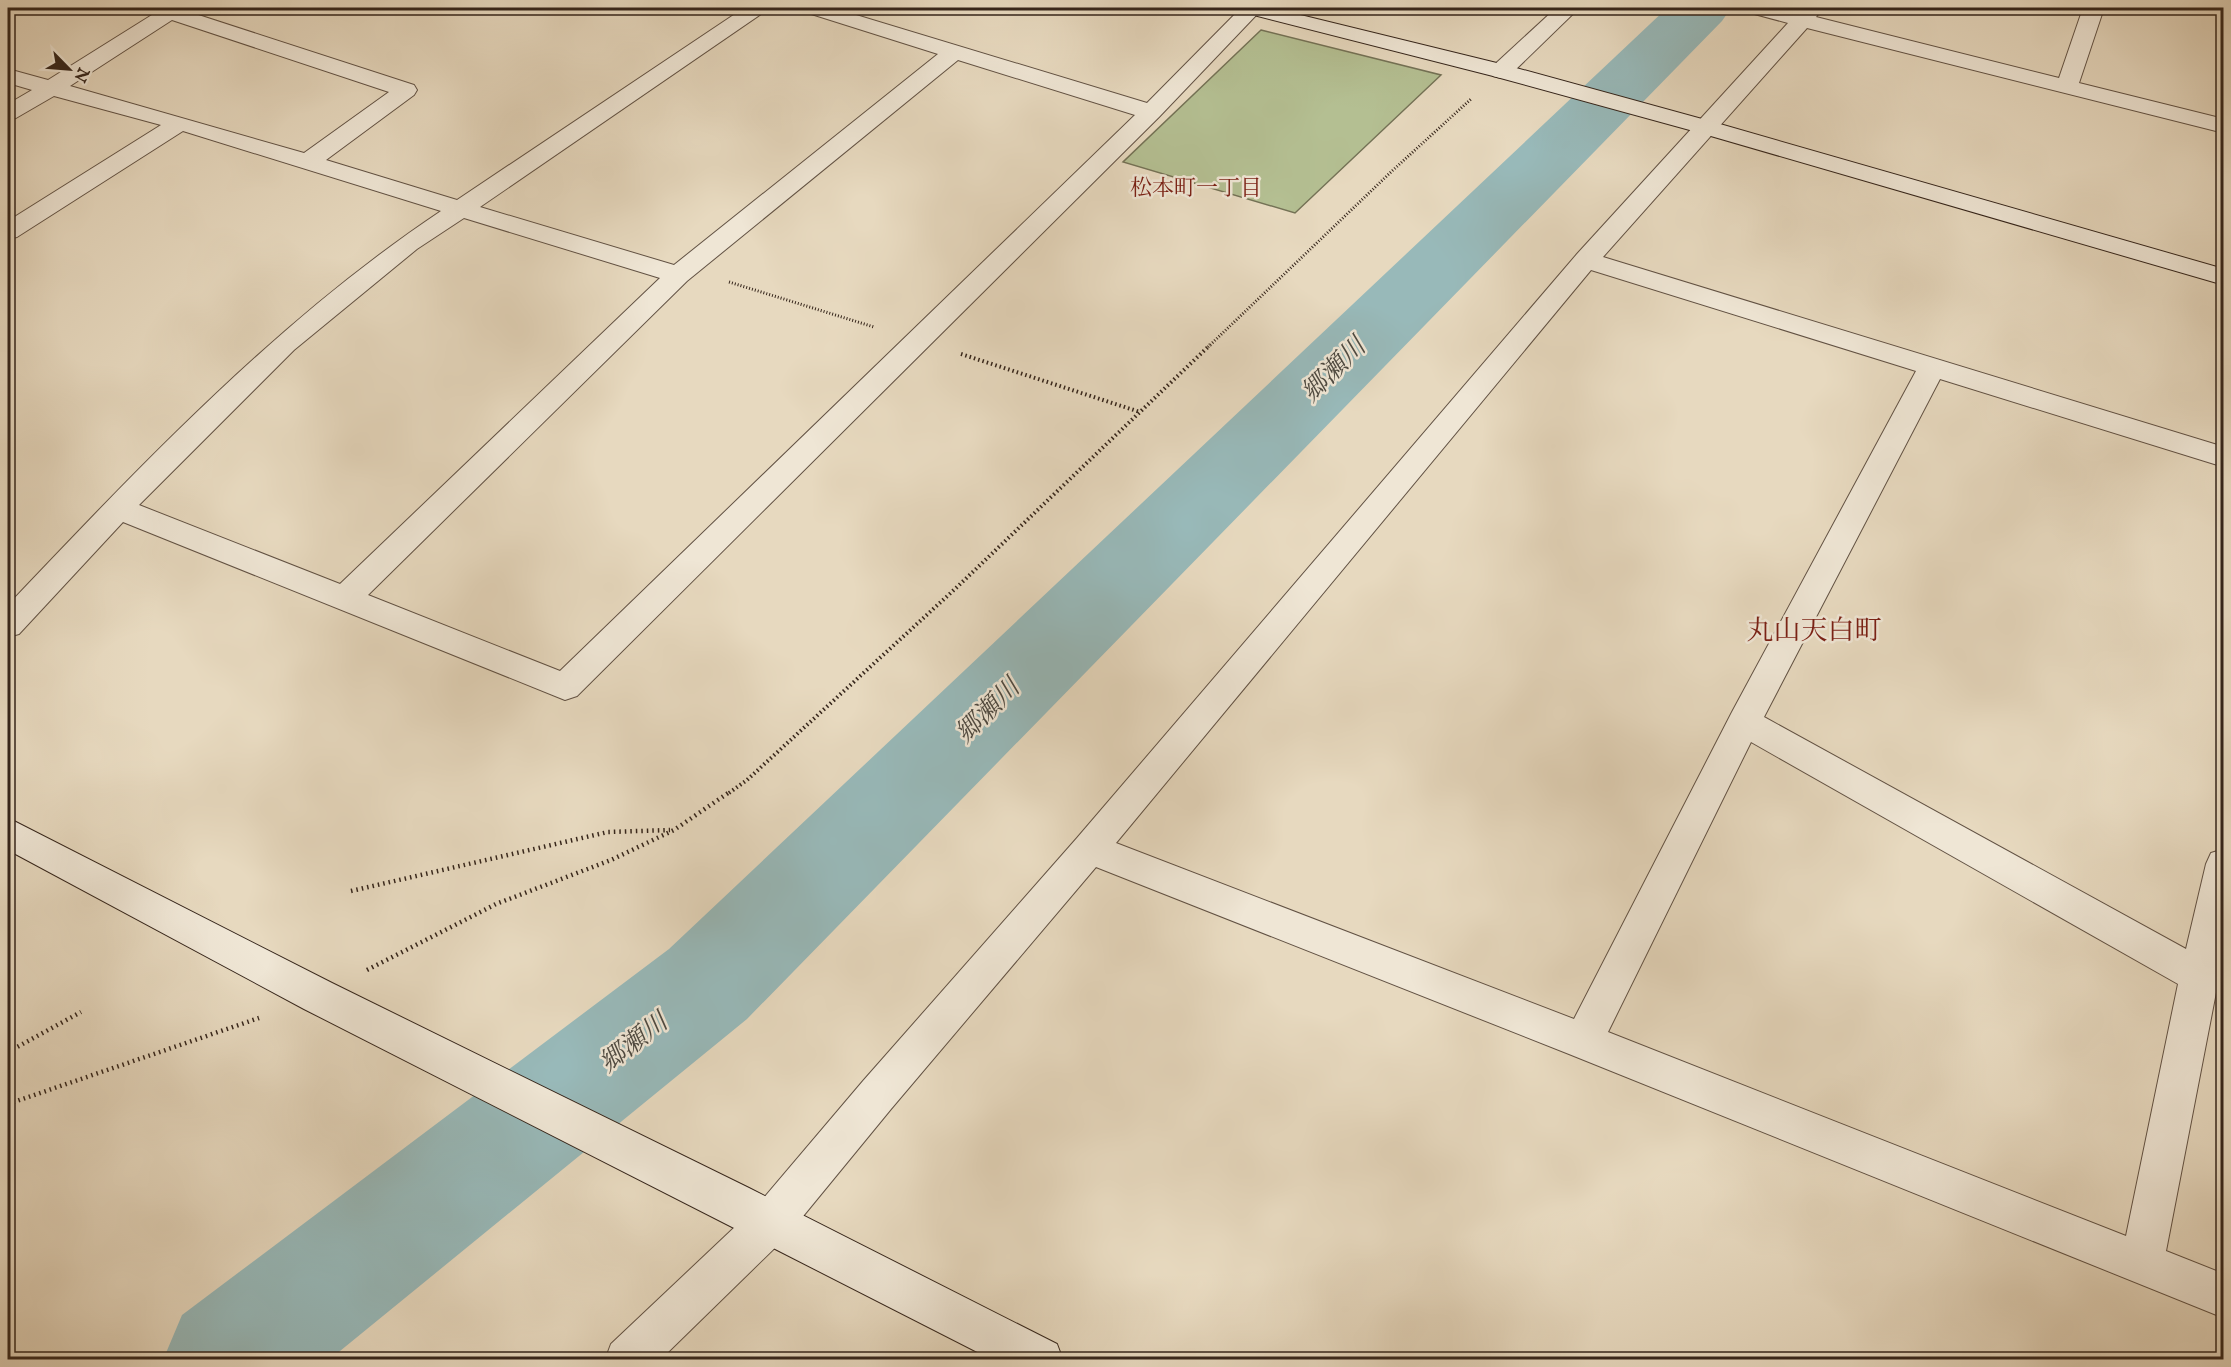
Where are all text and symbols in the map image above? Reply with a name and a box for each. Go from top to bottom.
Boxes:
north arrow [39,39,99,99]
text: N [69,63,93,85]
district label: 松本町一丁目 [1130,175,1262,203]
water label: 郷瀬川 [1295,329,1375,409]
district label: 丸山天白町 [1747,615,1882,649]
water label: 郷瀬川 [949,670,1029,750]
water label: 郷瀬川 [593,1004,677,1080]

